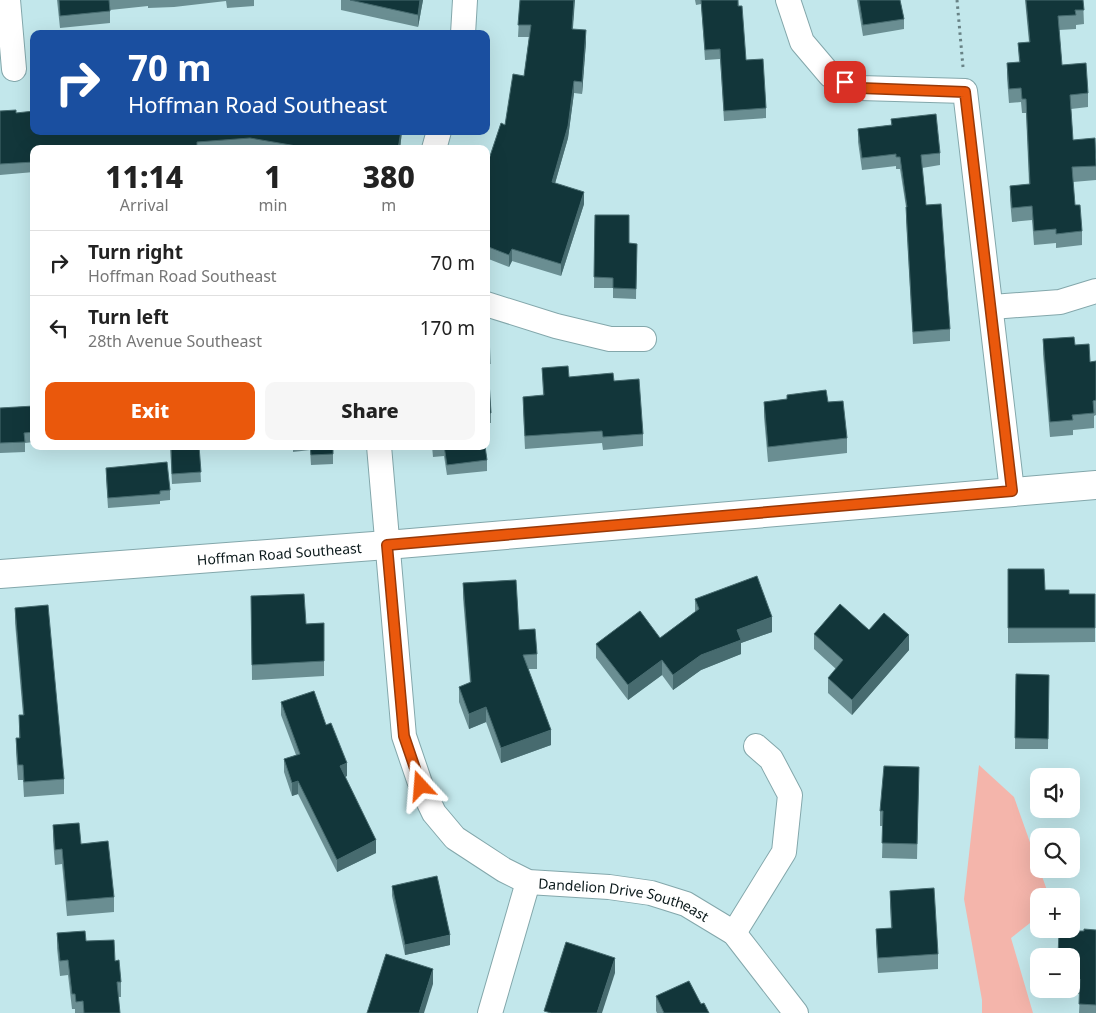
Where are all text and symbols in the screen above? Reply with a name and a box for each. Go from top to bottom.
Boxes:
text: 70 m [128,44,211,91]
icon: right [45,50,110,115]
pin [824,61,866,103]
icon: arrive [831,68,859,96]
text: Hoffman Road Southeast [128,89,387,119]
text: 11:14 [105,156,183,197]
text: 1 [264,156,282,197]
text: 380 [363,156,415,197]
text: Arrival [120,194,169,216]
text: min [258,194,287,216]
text: m [381,194,396,216]
text: Turn right [88,239,183,265]
icon: right [45,249,73,277]
text: 70 m [431,250,475,276]
text: Hoffman Road Southeast [88,265,277,287]
text: Turn left [88,304,169,330]
icon: left [45,314,73,342]
text: 170 m [420,315,475,341]
text: 28th Avenue Southeast [88,330,262,352]
button: Exit [45,382,255,440]
button: Share [265,382,475,440]
street label: Hoffman Road Southeast [196,537,362,569]
position arrow [394,759,446,811]
map controls [1030,768,1080,998]
button: sound [1030,768,1080,818]
button: search [1030,828,1080,878]
street label: Dandelion Drive Southeast [538,873,713,925]
button: + [1030,888,1080,938]
button: − [1030,948,1080,998]

